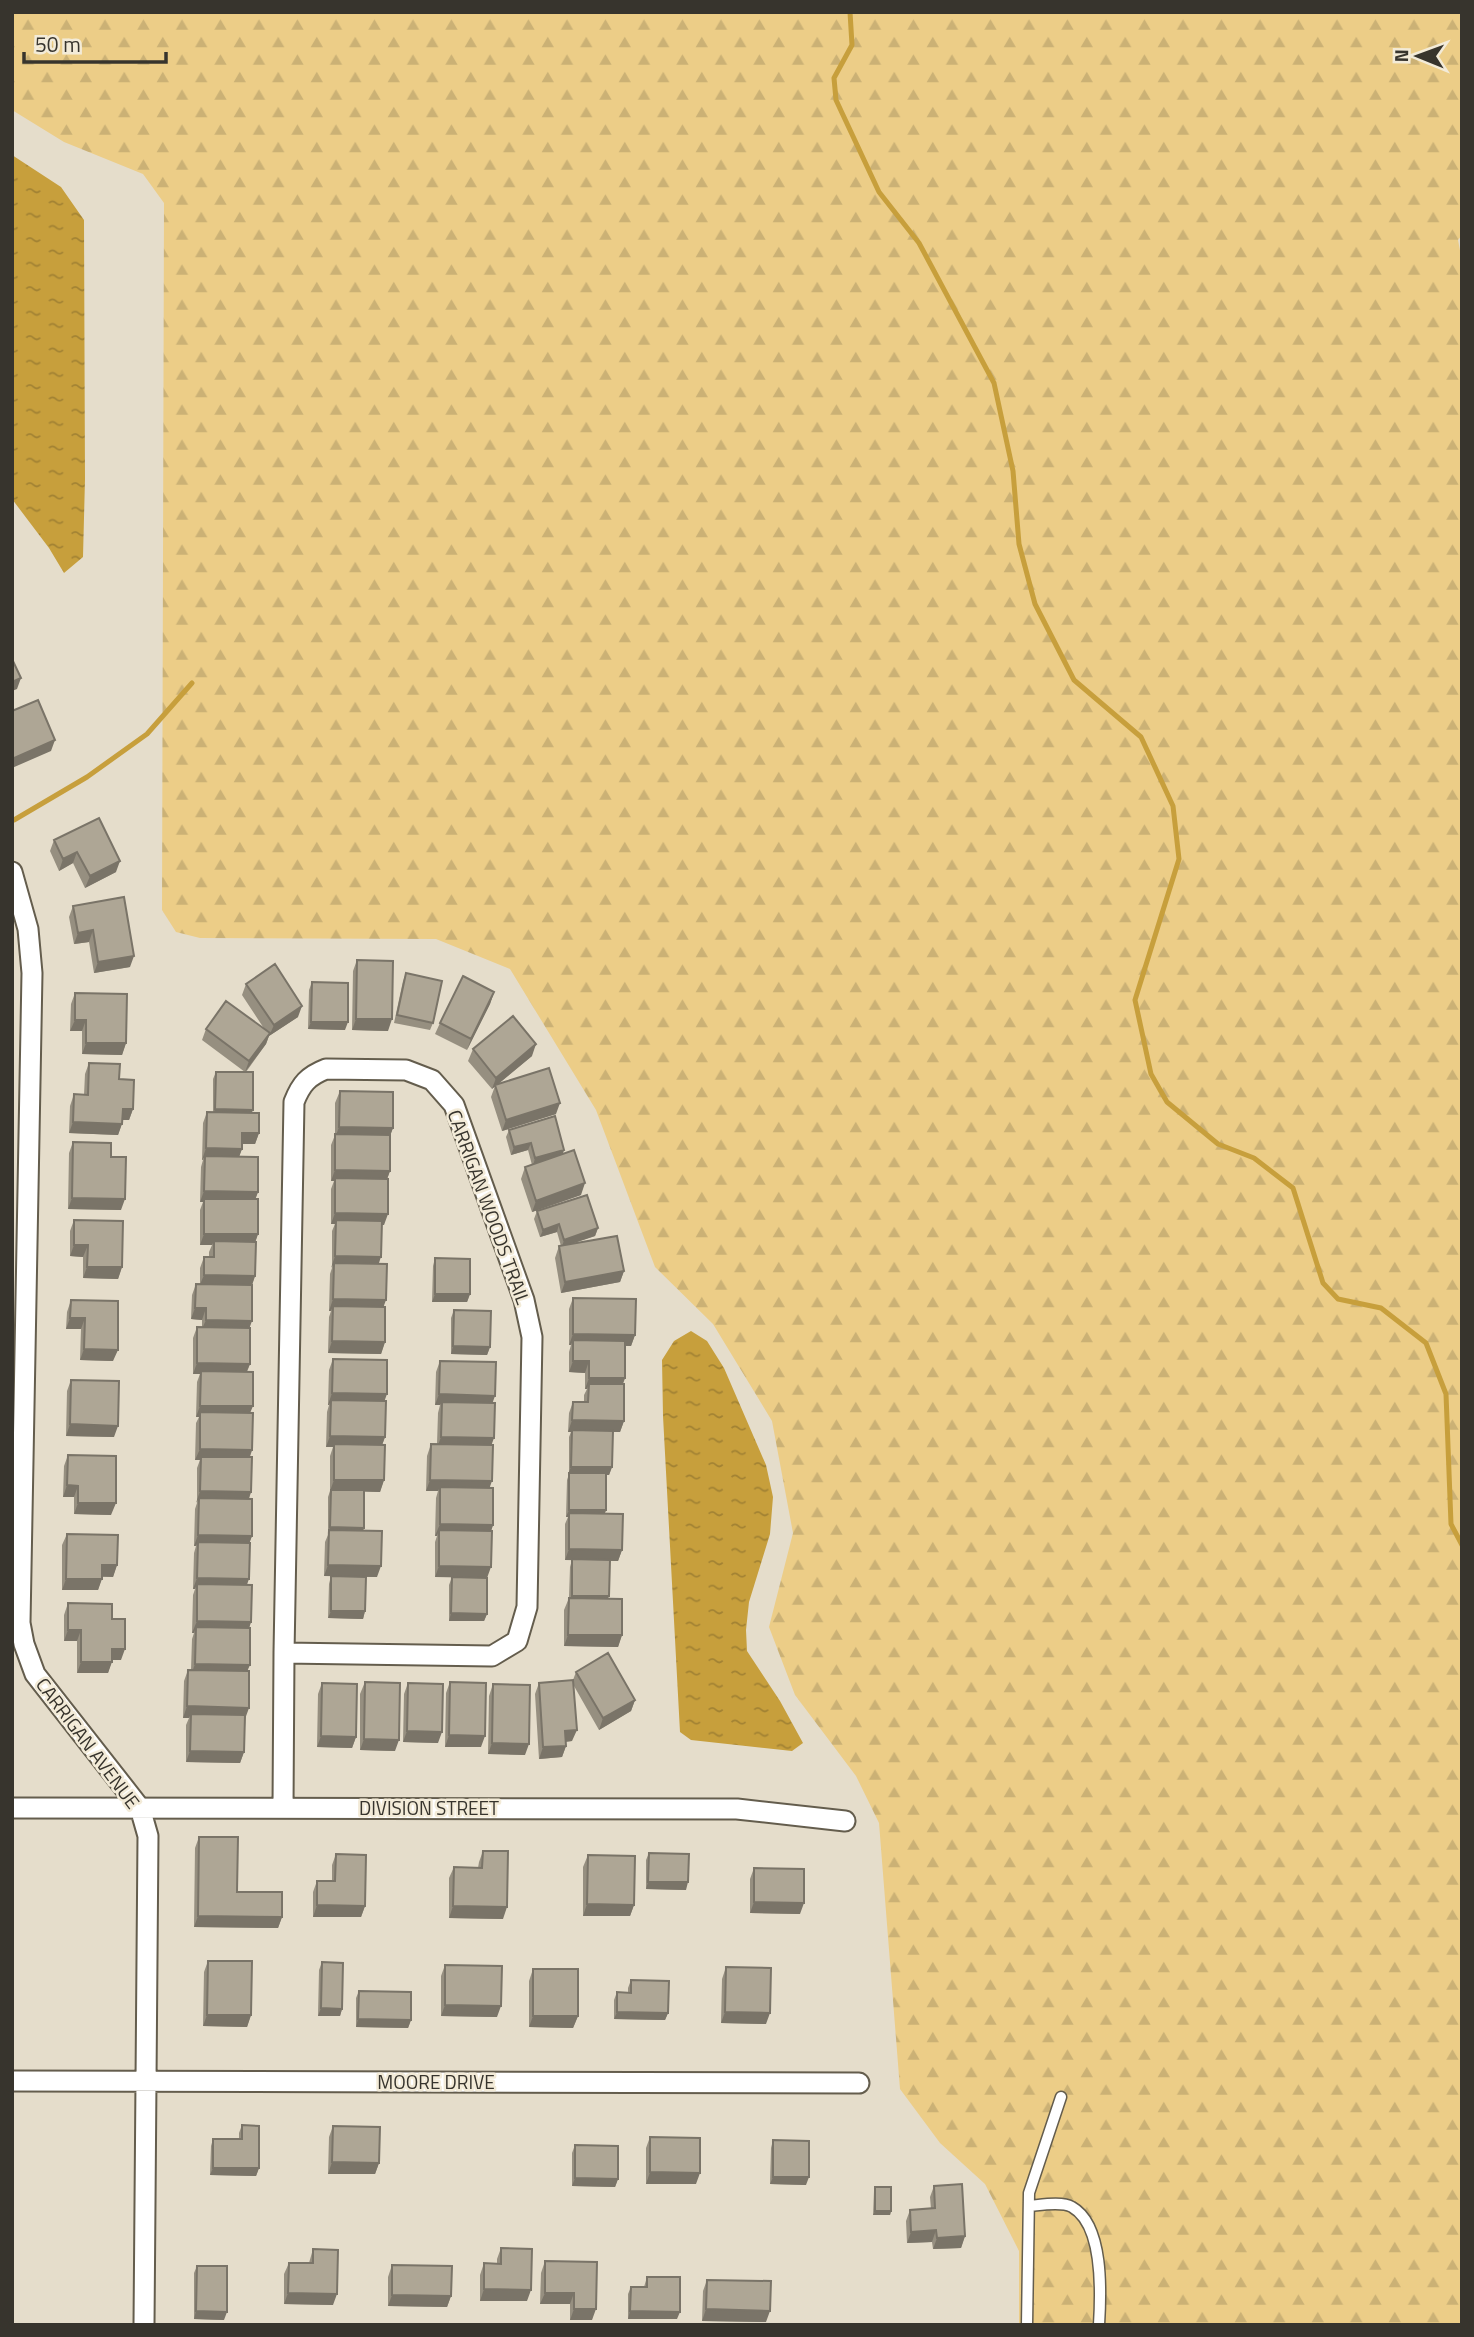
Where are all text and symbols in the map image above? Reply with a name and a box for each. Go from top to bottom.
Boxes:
scale bar [24,21,166,65]
north arrow [1383,21,1453,91]
text: 50 m [35,28,81,60]
text: N [1386,49,1415,63]
street label: CARRIGAN WOODS TRAIL [441,1105,538,1308]
street label: CARRIGAN AVENUE [29,1671,147,1814]
street label: DIVISION STREET [359,1793,499,1822]
street label: MOORE DRIVE [377,2067,495,2096]

